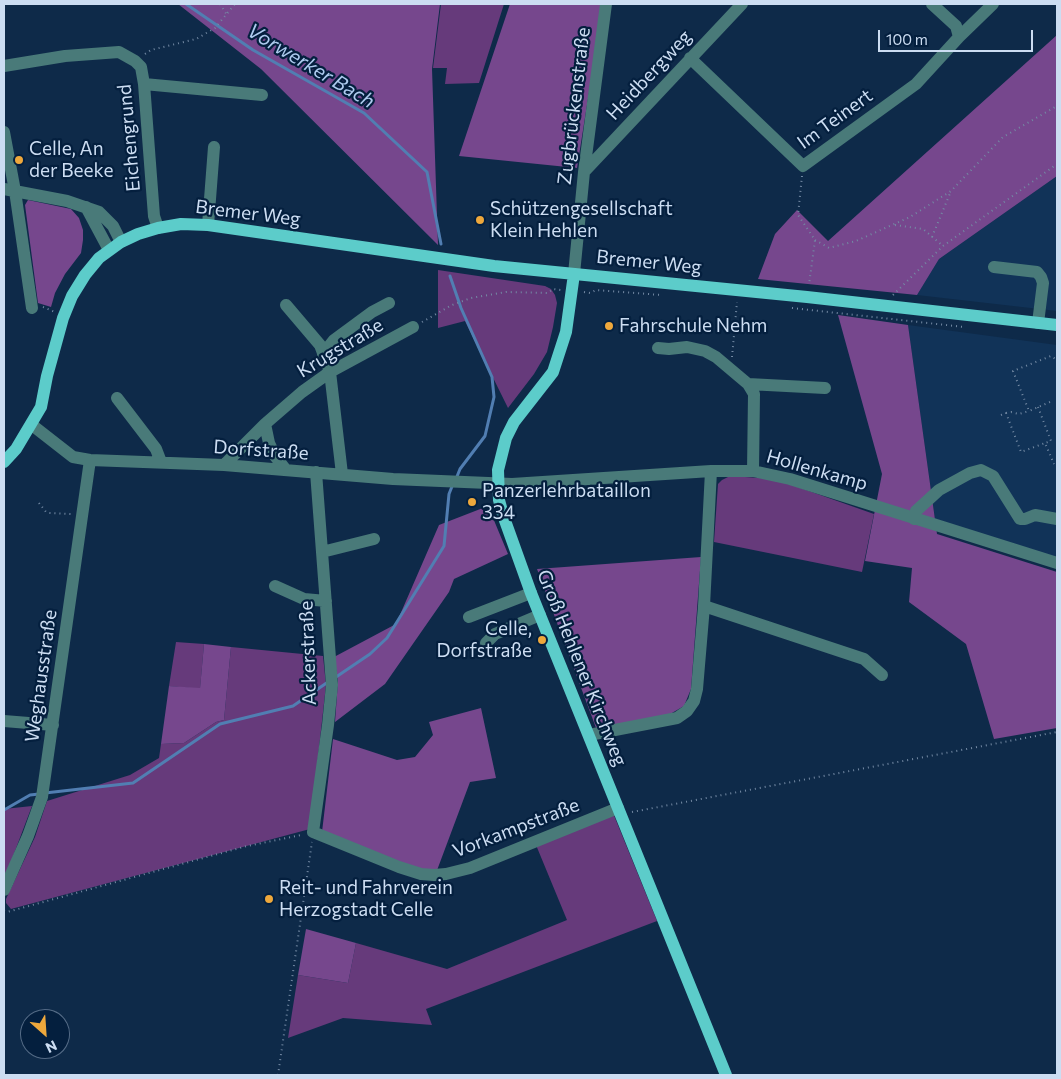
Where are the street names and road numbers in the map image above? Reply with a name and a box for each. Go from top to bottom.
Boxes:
street label: Heidbergweg [602,25,696,125]
street label: Zugbrückenstraße [553,26,595,186]
street label: Eichengrund [113,83,145,193]
street label: Im Teinert [793,84,877,154]
street label: Bremer Weg [194,195,302,231]
street label: Bremer Weg [595,245,703,279]
street label: Krugstraße [293,313,387,383]
street label: Dorfstraße [213,435,309,465]
street label: Hollenkamp [764,445,870,495]
street label: Groß Hehlener Kirchweg [532,566,632,770]
street label: Ackerstraße [295,600,321,706]
street label: Weghausstraße [20,608,62,744]
street label: Vorkampstraße [449,793,583,863]

